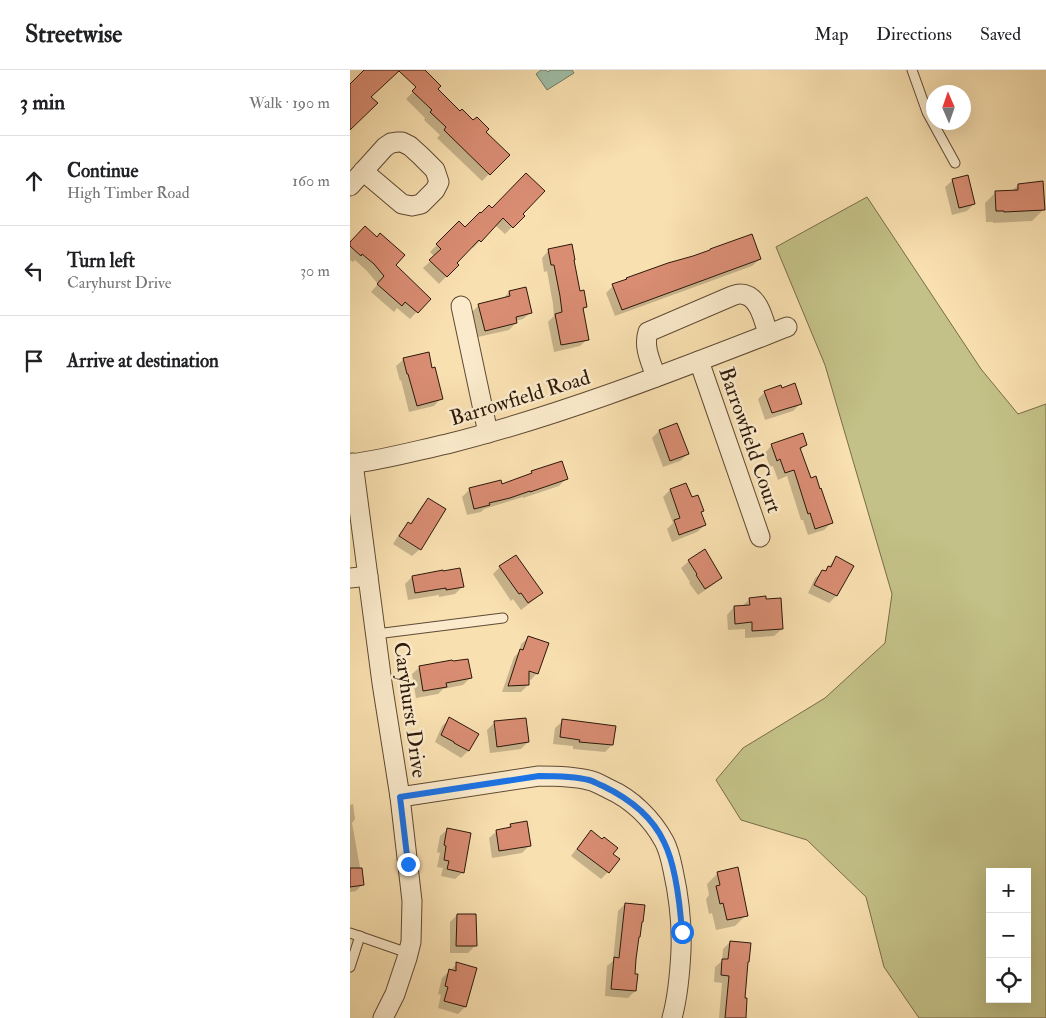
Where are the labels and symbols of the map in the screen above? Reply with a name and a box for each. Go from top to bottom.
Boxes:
north arrow [926,85,971,130]
street label: Barrowfield Road [447,364,594,432]
street label: Barrowfield Court [712,364,788,517]
street label: Caryhurst Drive [387,640,433,780]
route end [397,853,420,876]
route start [671,921,694,944]

